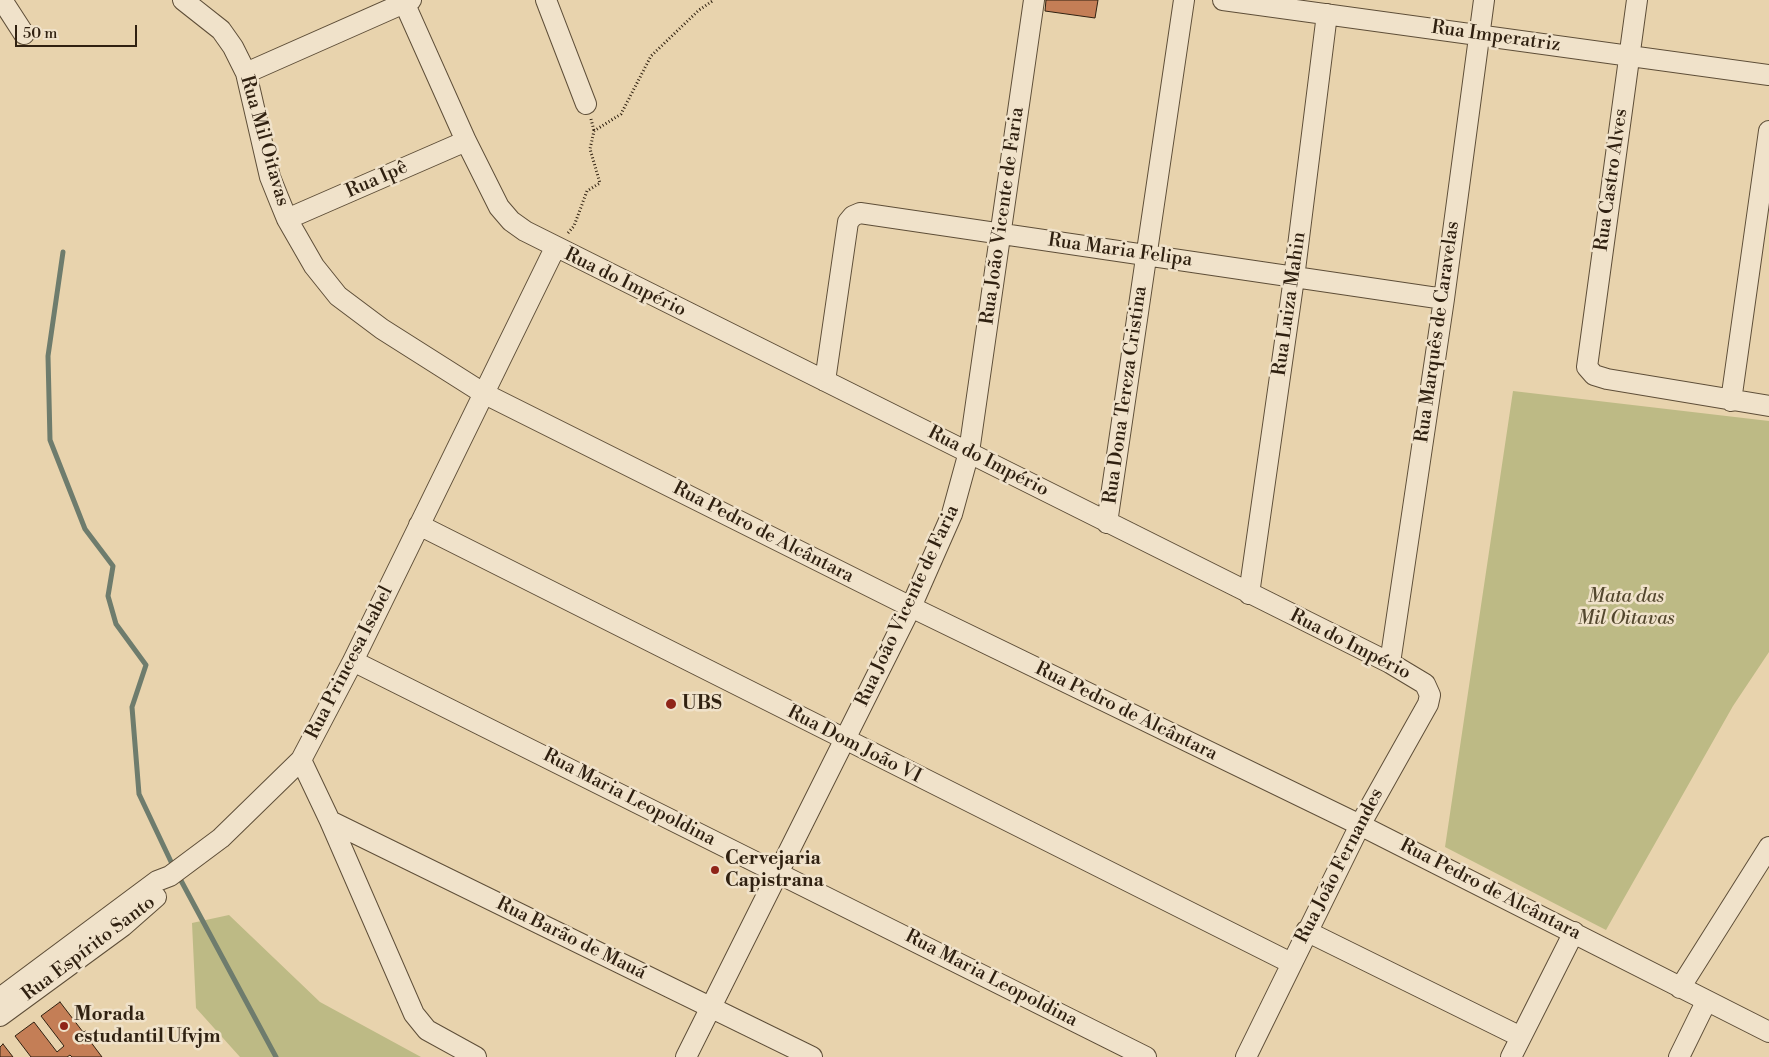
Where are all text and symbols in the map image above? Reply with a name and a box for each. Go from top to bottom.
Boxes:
scale bar [18,15,140,47]
street label: Rua Imperatriz [1430,17,1562,57]
text: 50 m [23,24,57,43]
street label: Rua Mil Oitavas [234,73,294,209]
street label: Rua João Vicente de Faria [976,106,1030,326]
street label: Rua Castro Alves [1591,107,1633,253]
street label: Rua Ipê [343,156,411,204]
street label: Rua Marquês de Caravelas [1411,220,1465,444]
street label: Rua Maria Felipa [1046,230,1194,272]
street label: Rua Luiza Mahin [1269,231,1311,377]
street label: Rua do Império [560,244,690,322]
street label: Rua Dona Tereza Cristina [1099,285,1153,505]
street label: Rua do Império [924,422,1052,502]
street label: Rua Pedro de Alcântara [669,477,857,589]
street label: Rua João Vicente de Faria [851,502,965,710]
street label: Rua Princesa Isabel [302,583,398,743]
park label: Mata das Mil Oitavas [1577,586,1675,630]
street label: Rua do Império [1286,605,1414,685]
street label: Rua Pedro de Alcântara [1031,658,1221,766]
place label: UBS [682,693,722,715]
marker: UBS [664,697,678,711]
street label: Rua Dom João VI [783,701,925,789]
street label: Rua Maria Leopoldina [539,745,719,851]
street label: Rua João Fernandes [1291,785,1389,947]
street label: Rua Pedro de Alcântara [1396,834,1584,946]
place label: Cervejaria Capistrana [725,848,824,892]
marker: Cervejaria Capistrana [709,864,721,876]
street label: Rua Espírito Santo [18,891,160,1007]
street label: Rua Barão de Mauá [492,893,650,985]
street label: Rua Maria Leopoldina [901,926,1081,1032]
place label: Morada estudantil Ufvjm [74,1004,220,1048]
marker: Morada estudantil Ufvjm [58,1020,70,1032]

